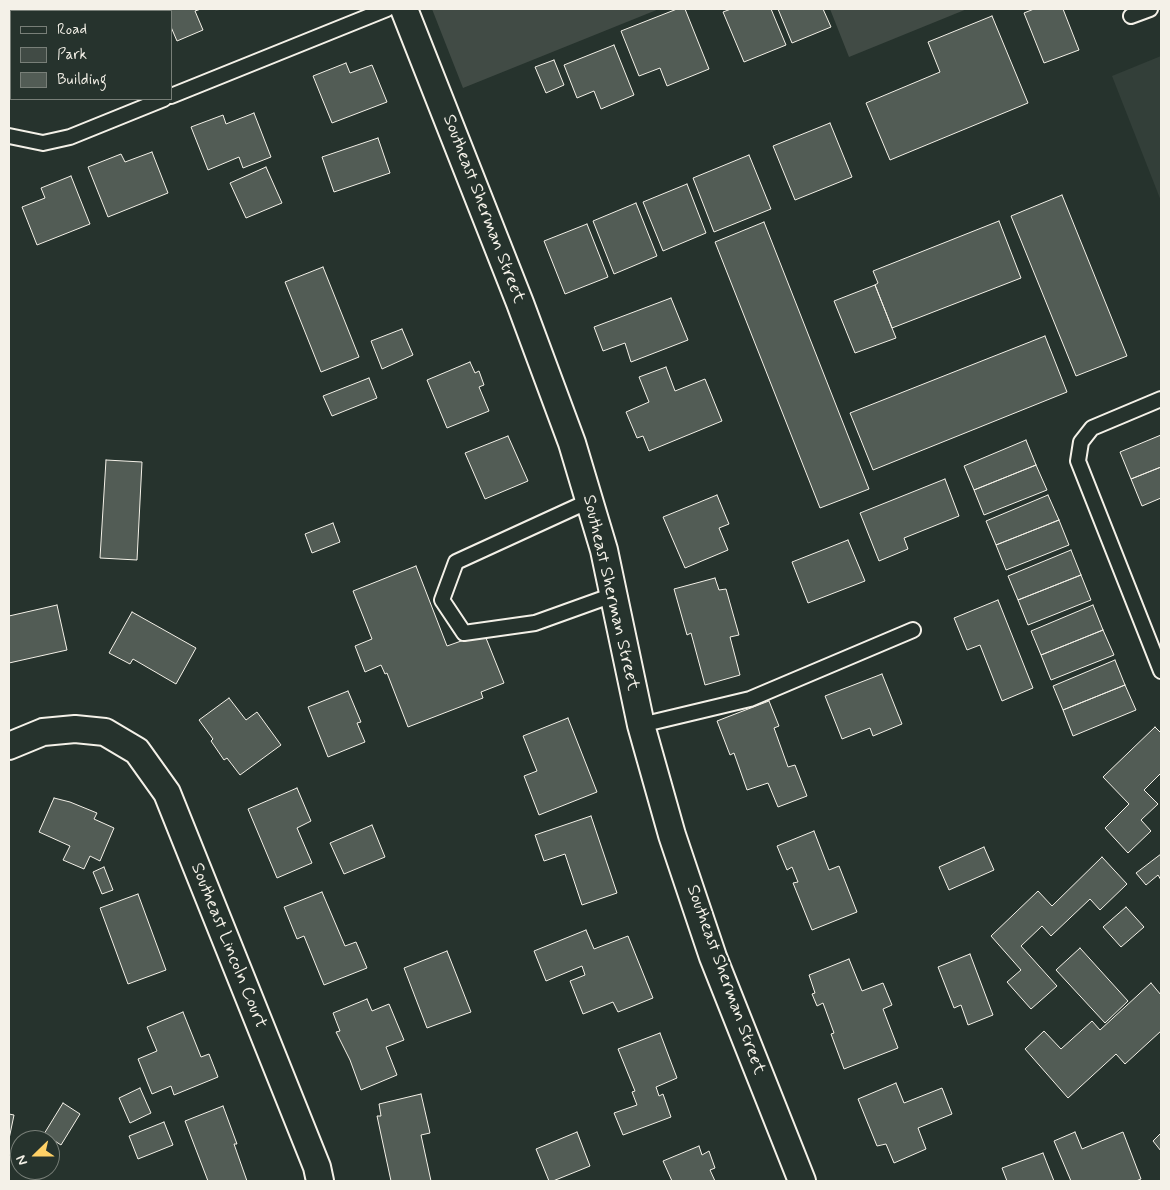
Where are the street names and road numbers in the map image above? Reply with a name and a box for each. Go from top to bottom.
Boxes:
street label: Southeast Sherman Street [437,112,529,306]
street label: Southeast Sherman Street [577,493,643,693]
street label: Southeast Lincoln Court [185,860,271,1032]
street label: Southeast Sherman Street [681,882,769,1078]

